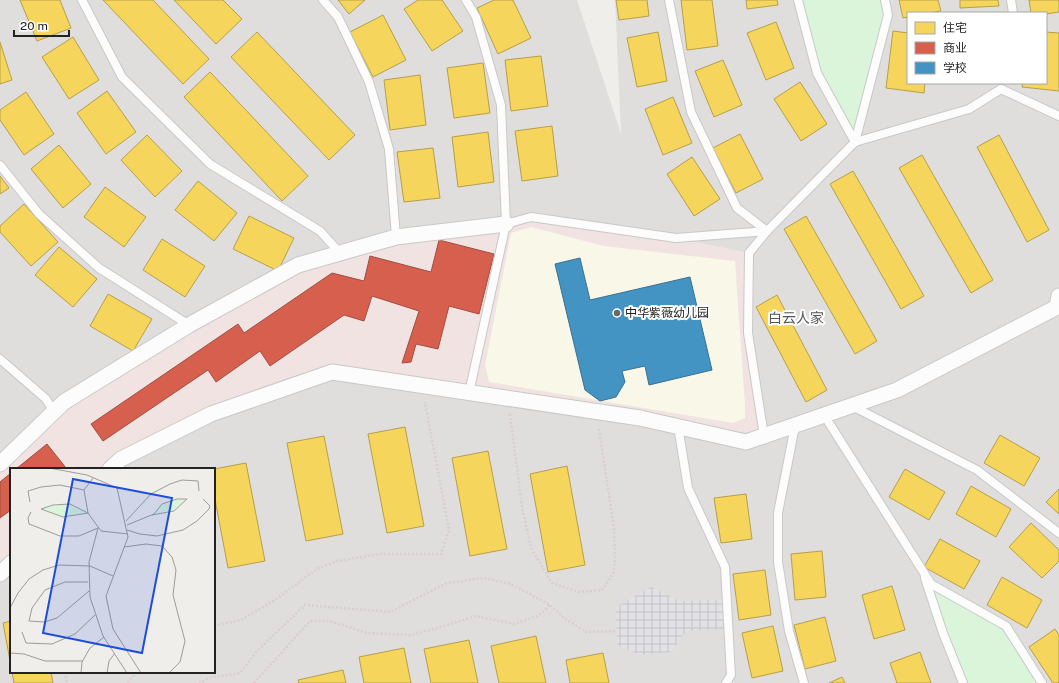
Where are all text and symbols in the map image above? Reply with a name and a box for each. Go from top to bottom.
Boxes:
scale bar [14,12,69,38]
legend [907,12,1047,84]
text: 20 m [20,19,48,33]
text: 住宅 [943,21,967,35]
text: 商业 [943,41,967,55]
text: 学校 [943,61,967,75]
place label: 中华紫薇幼儿园 [625,306,709,320]
marker: 中华紫薇幼儿园 [612,308,622,318]
district label: 白云人家 [768,310,824,326]
inset map [10,468,215,673]

